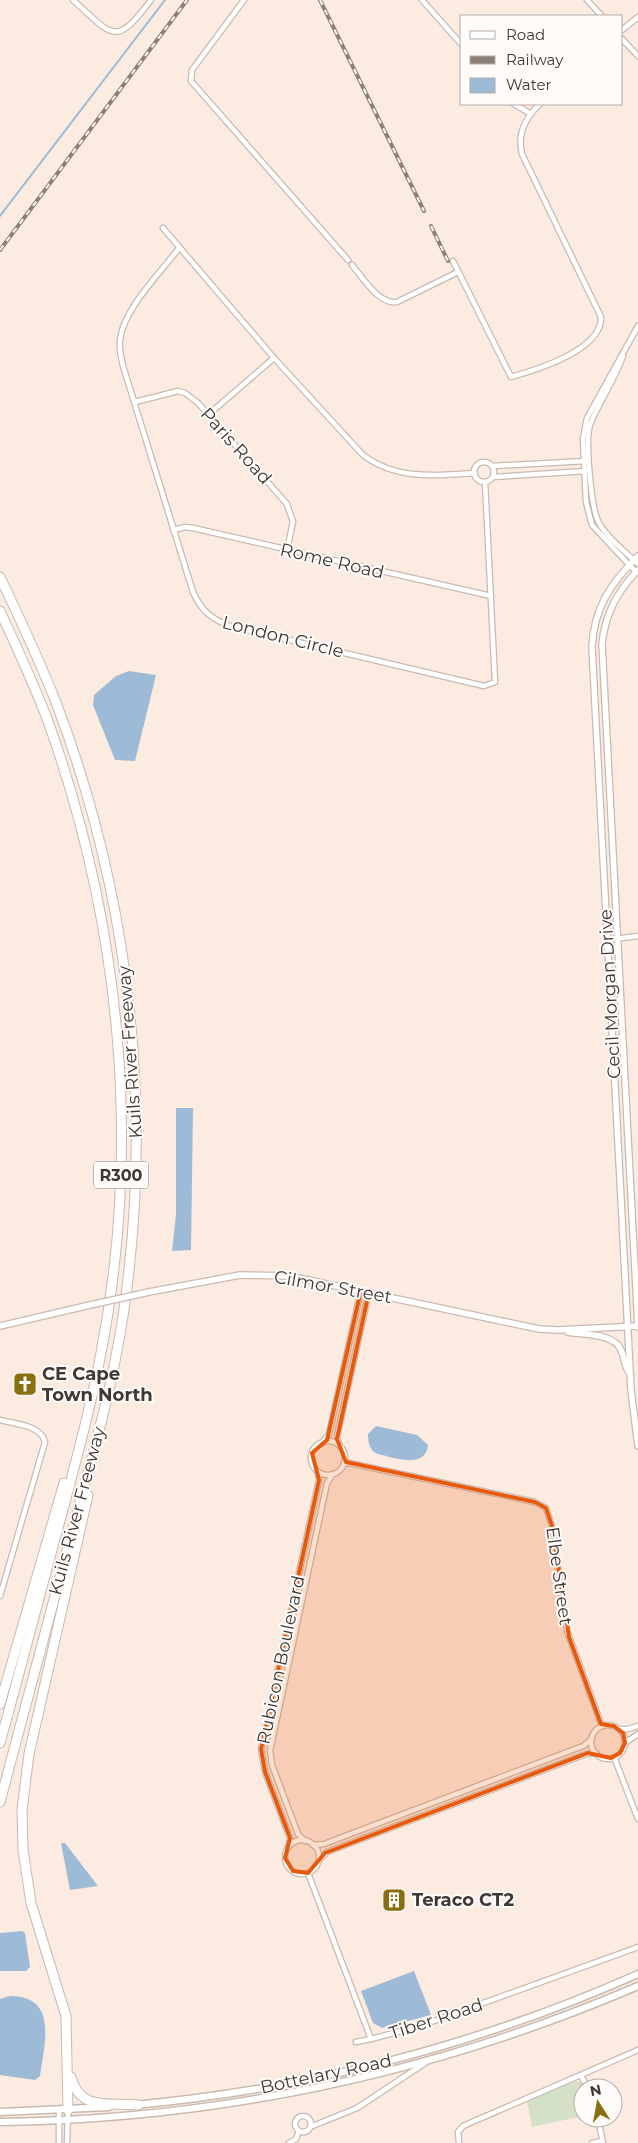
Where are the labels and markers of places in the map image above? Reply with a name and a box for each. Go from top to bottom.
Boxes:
place label: CE Cape Town North [42,1363,153,1406]
church icon: CE Cape Town North [12,1371,38,1397]
building icon: Teraco CT2 [381,1887,407,1913]
place label: Teraco CT2 [412,1889,514,1911]

